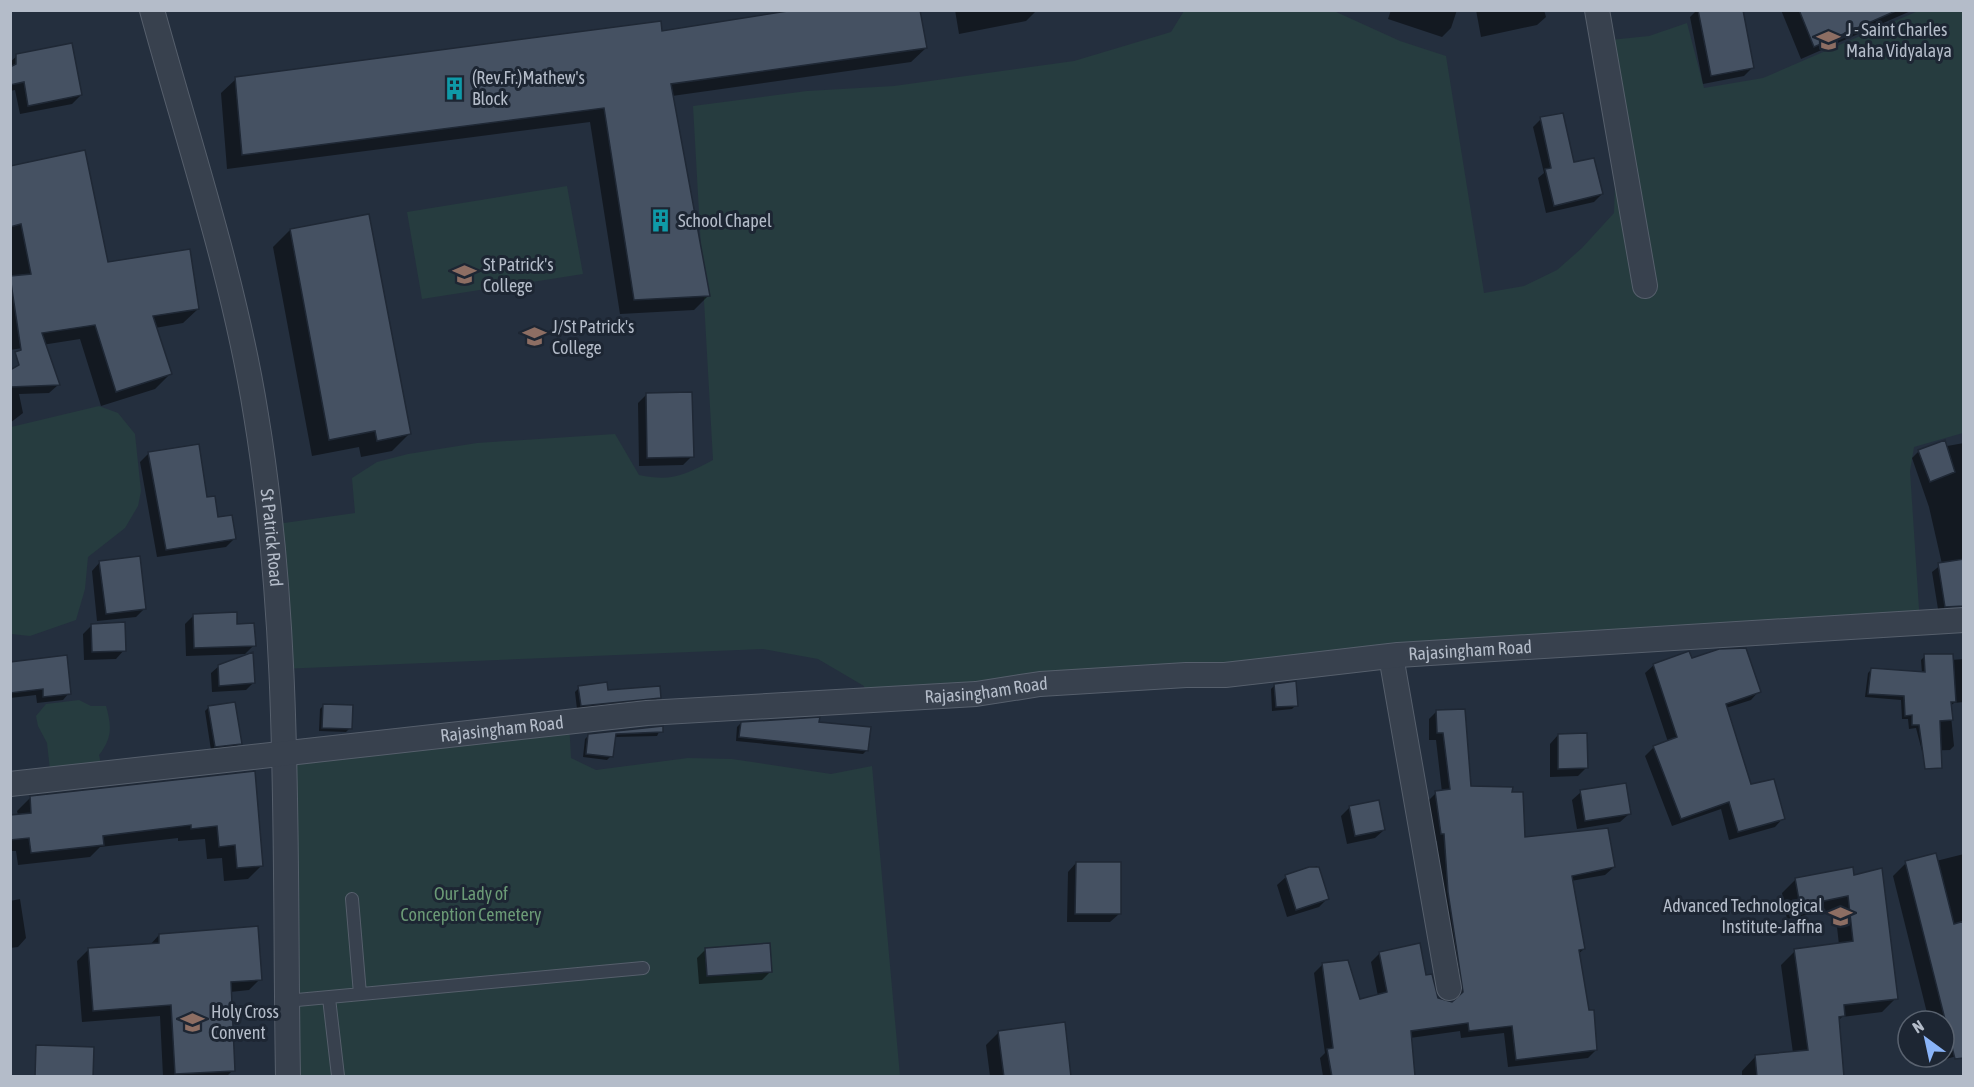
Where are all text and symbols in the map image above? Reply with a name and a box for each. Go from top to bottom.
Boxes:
place label: J - Saint Charles Maha Vidyalaya [1846,19,1952,61]
school or university icon: J - Saint Charles Maha Vidyalaya [1815,27,1841,53]
place label: (Rev.Fr.)Mathew's Block [472,67,585,109]
building icon: (Rev.Fr.)Mathew's Block [441,75,467,101]
building icon: School Chapel [647,208,673,234]
place label: School Chapel [678,210,772,231]
place label: St Patrick's College [483,254,554,296]
school or university icon: St Patrick's College [452,262,478,288]
place label: J/St Patrick's College [552,316,634,358]
school or university icon: J/St Patrick's College [521,324,547,350]
street label: St Patrick Road [257,487,287,587]
street label: Rajasingham Road [1408,636,1533,664]
street label: Rajasingham Road [924,673,1048,707]
street label: Rajasingham Road [439,711,565,746]
park label: Our Lady of Conception Cemetery [401,883,541,925]
place label: Advanced Technological Institute-Jaffna [1663,895,1823,937]
school or university icon: Advanced Technological Institute-Jaffna [1828,903,1854,929]
place label: Holy Cross Convent [211,1001,279,1043]
school or university icon: Holy Cross Convent [180,1009,206,1035]
north arrow [1896,1009,1956,1069]
text: N [1909,1016,1927,1037]

